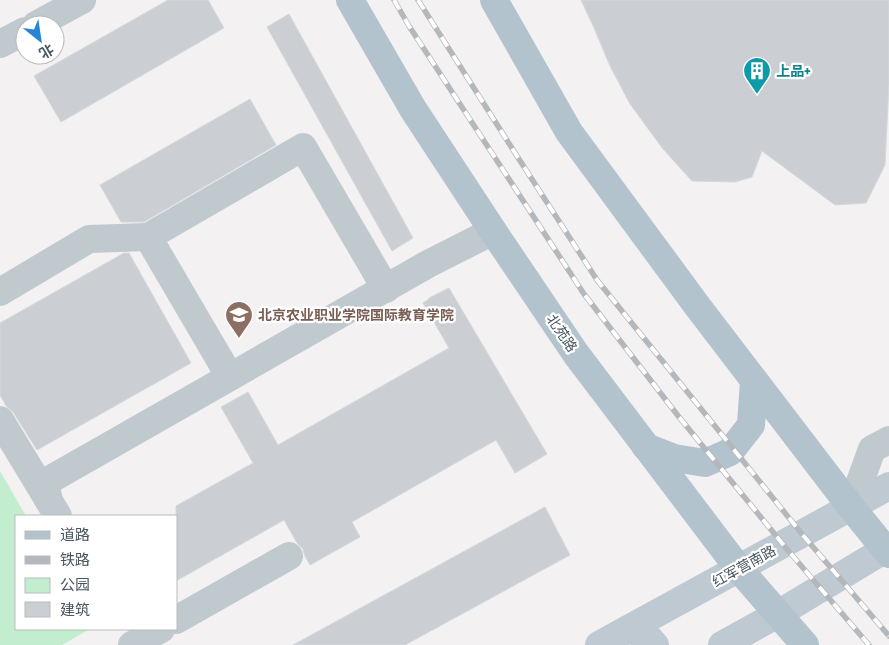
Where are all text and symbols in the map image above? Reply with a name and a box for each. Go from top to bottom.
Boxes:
north arrow [15,15,65,65]
text: 北 [36,40,57,62]
building icon: 上品+ [742,56,772,95]
place label: 上品+ [776,63,811,80]
school or university icon: 北京农业职业学院国际教育学院 [224,300,254,339]
place label: 北京农业职业学院国际教育学院 [258,307,454,324]
street label: 北苑路 [543,311,580,355]
legend [15,515,178,630]
text: 道路 [60,526,90,544]
street label: 红军营南路 [710,542,779,591]
text: 铁路 [60,551,90,569]
text: 公园 [60,576,90,594]
text: 建筑 [60,601,90,619]

